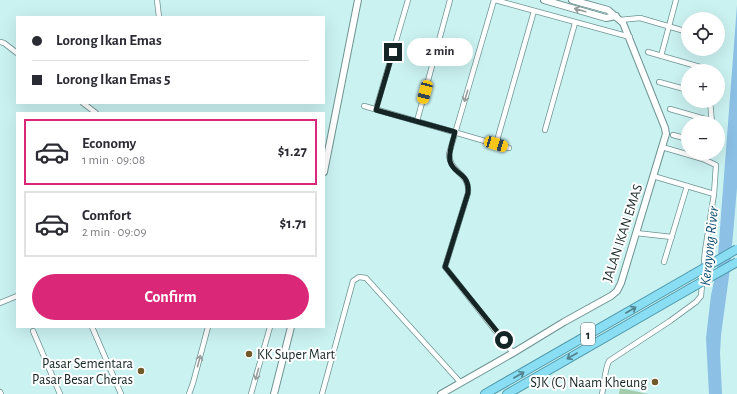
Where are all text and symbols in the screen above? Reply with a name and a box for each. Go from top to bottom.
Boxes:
one-way arrow [574,6,587,13]
map controls [681,12,725,160]
button: locate [681,12,725,56]
text: Lorong Ikan Emas [56,33,162,48]
callout: 2 min [407,38,473,66]
route end [384,43,402,61]
text: 2 min [426,45,454,58]
button: + [681,64,725,108]
text: Lorong Ikan Emas 5 [56,72,170,87]
car [416,79,434,105]
one-way arrow [462,89,469,102]
button: − [681,116,725,160]
icon: car [34,134,70,170]
car [483,135,509,153]
text: Economy [82,136,136,151]
text: $1.27 [278,144,307,159]
text: 1 min · 09:08 [82,154,145,167]
street label: JALAN IKAN EMAS [601,183,645,284]
water label: Kerayong River [698,204,721,287]
icon: car [34,206,70,242]
text: Comfort [82,208,131,223]
text: $1.71 [280,216,307,231]
text: 2 min · 09:09 [82,226,147,239]
button: Confirm [32,274,309,320]
one-way arrow [625,305,637,313]
road number: 1 [581,323,595,345]
route start [495,331,513,349]
place label: KK Super Mart [257,348,336,362]
marker: KK Super Mart [244,349,254,359]
one-way arrow [566,353,578,361]
one-way arrow [196,354,203,367]
place label: Pasar Sementara Pasar Besar Cheras [32,357,134,387]
marker: Pasar Sementara Pasar Besar Cheras [136,366,146,376]
one-way arrow [253,367,260,380]
one-way arrow [513,370,525,378]
place label: SJK (C) Naam Kheung [530,376,647,390]
marker: SJK (C) Naam Kheung [650,377,660,387]

